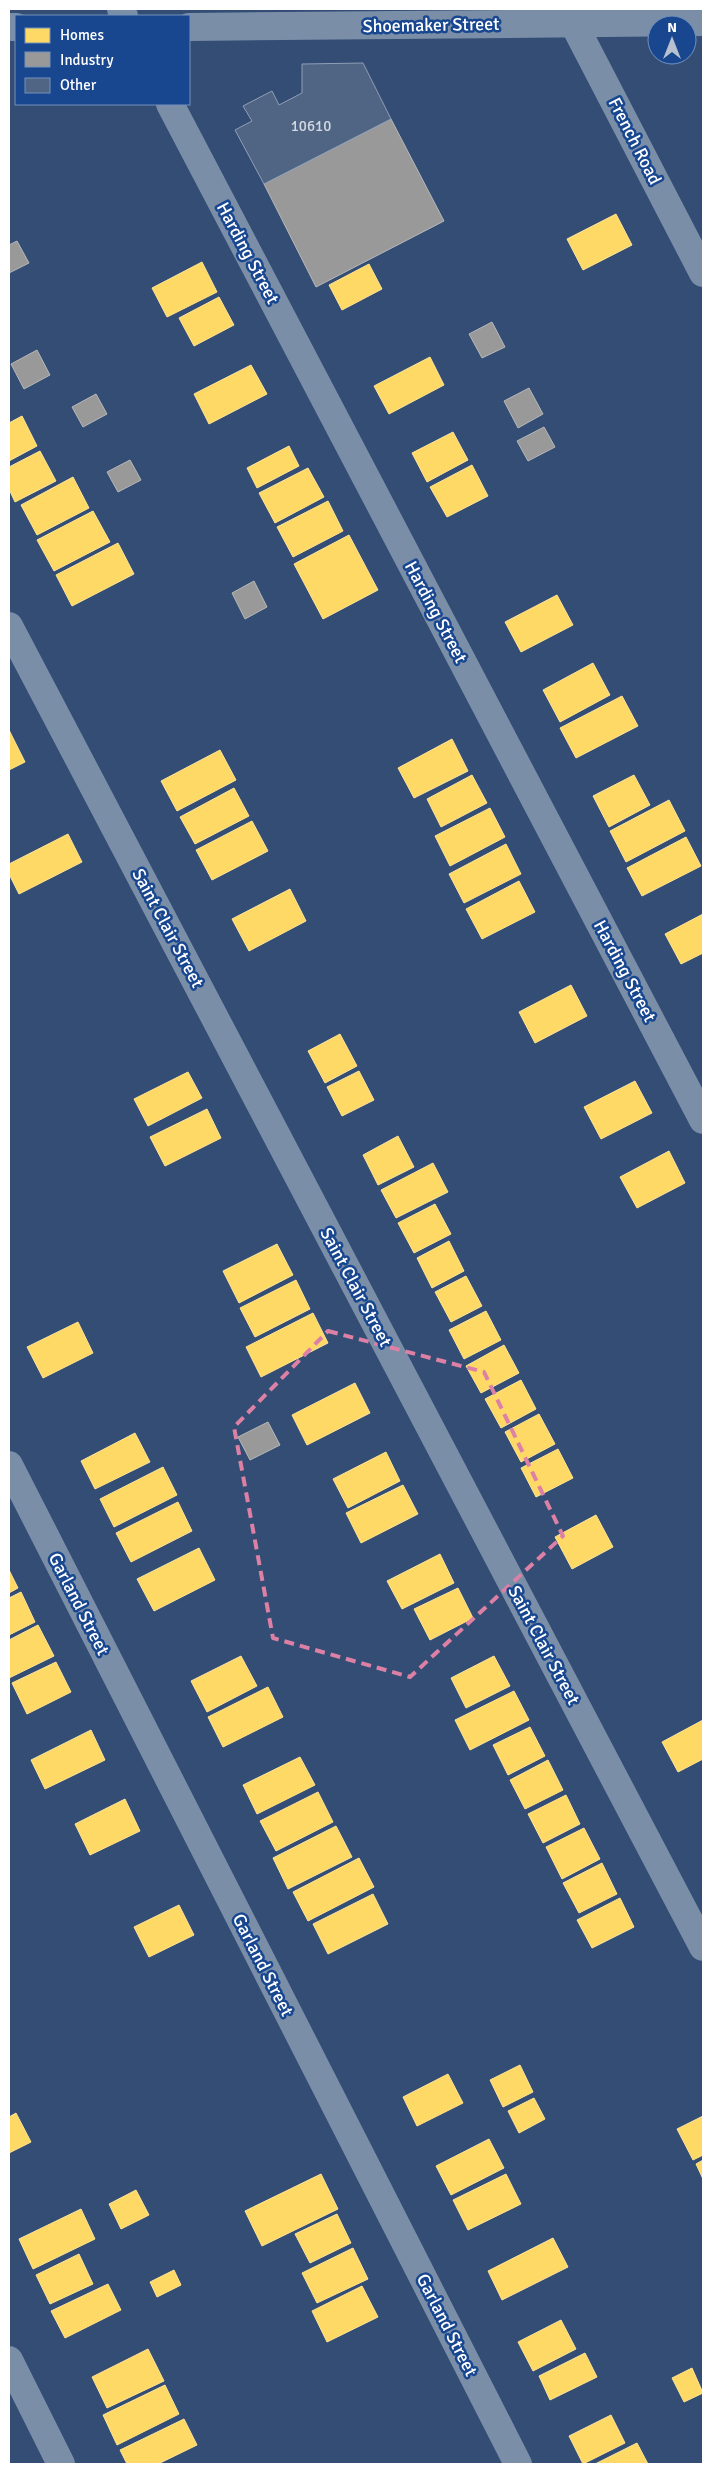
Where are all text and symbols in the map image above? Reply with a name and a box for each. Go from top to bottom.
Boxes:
street label: Shoemaker Street [362,13,500,37]
legend [15,15,190,105]
north arrow [647,15,697,65]
text: N [667,19,677,36]
text: Homes [60,26,104,44]
text: Industry [60,51,113,69]
text: Other [60,76,97,94]
street label: French Road [604,94,666,188]
house number: 10610 [291,117,331,135]
street label: Harding Street [212,198,284,308]
street label: Harding Street [400,557,472,667]
street label: Saint Clair Street [127,865,209,991]
street label: Harding Street [589,916,661,1026]
street label: Saint Clair Street [315,1224,397,1350]
street label: Garland Street [44,1549,114,1659]
street label: Saint Clair Street [503,1582,585,1708]
street label: Garland Street [228,1910,298,2020]
street label: Garland Street [412,2270,482,2380]

